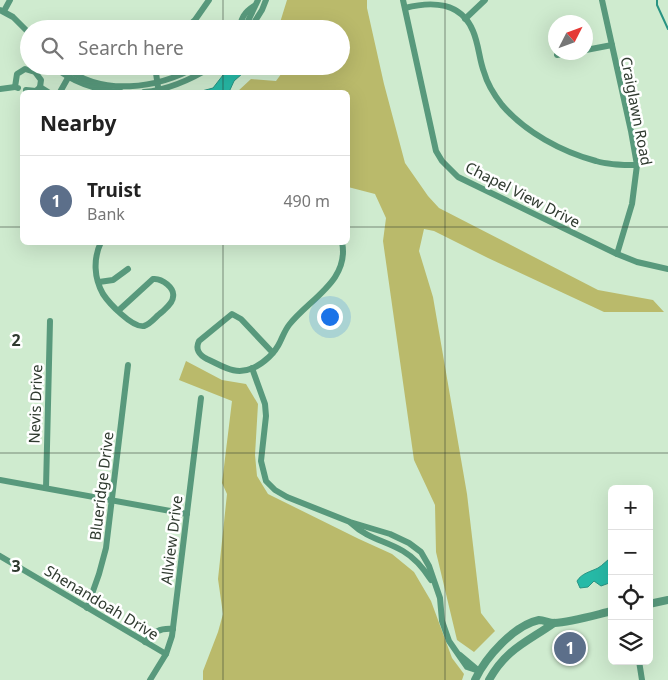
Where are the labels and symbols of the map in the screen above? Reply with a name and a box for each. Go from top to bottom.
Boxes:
north arrow [548,15,593,60]
street label: Craiglawn Road [617,55,657,167]
street label: Chapel View Drive [462,156,584,232]
your location [317,304,343,330]
text: 2 [11,329,21,351]
street label: Nevis Drive [24,364,46,444]
street label: Blueridge Drive [84,431,118,541]
street label: Allview Drive [156,494,186,586]
text: 3 [11,555,21,577]
street label: Shenandoah Drive [41,560,163,644]
pin: 1 [554,629,586,667]

